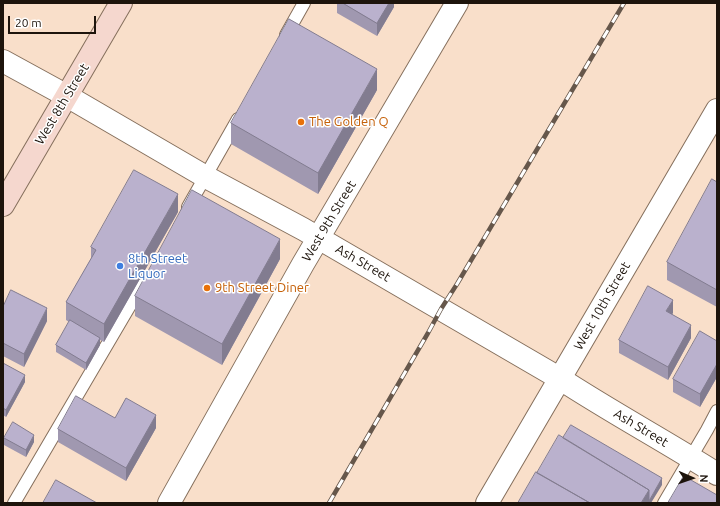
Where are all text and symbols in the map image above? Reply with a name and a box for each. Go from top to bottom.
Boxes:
scale bar [10,8,98,34]
text: 20 m [15,16,42,29]
street label: West 8th Street [32,61,92,147]
place label: The Golden Q [309,114,389,130]
marker: The Golden Q [296,117,306,127]
street label: West 9th Street [299,178,359,264]
street label: Ash Street [333,241,393,285]
place label: 8th Street Liquor [128,251,187,282]
street label: West 10th Street [570,259,634,353]
marker: 8th Street Liquor [115,261,125,271]
place label: 9th Street Diner [215,280,309,296]
marker: 9th Street Diner [202,283,212,293]
street label: Ash Street [611,406,671,450]
north arrow [672,458,712,498]
text: N [698,474,710,483]

